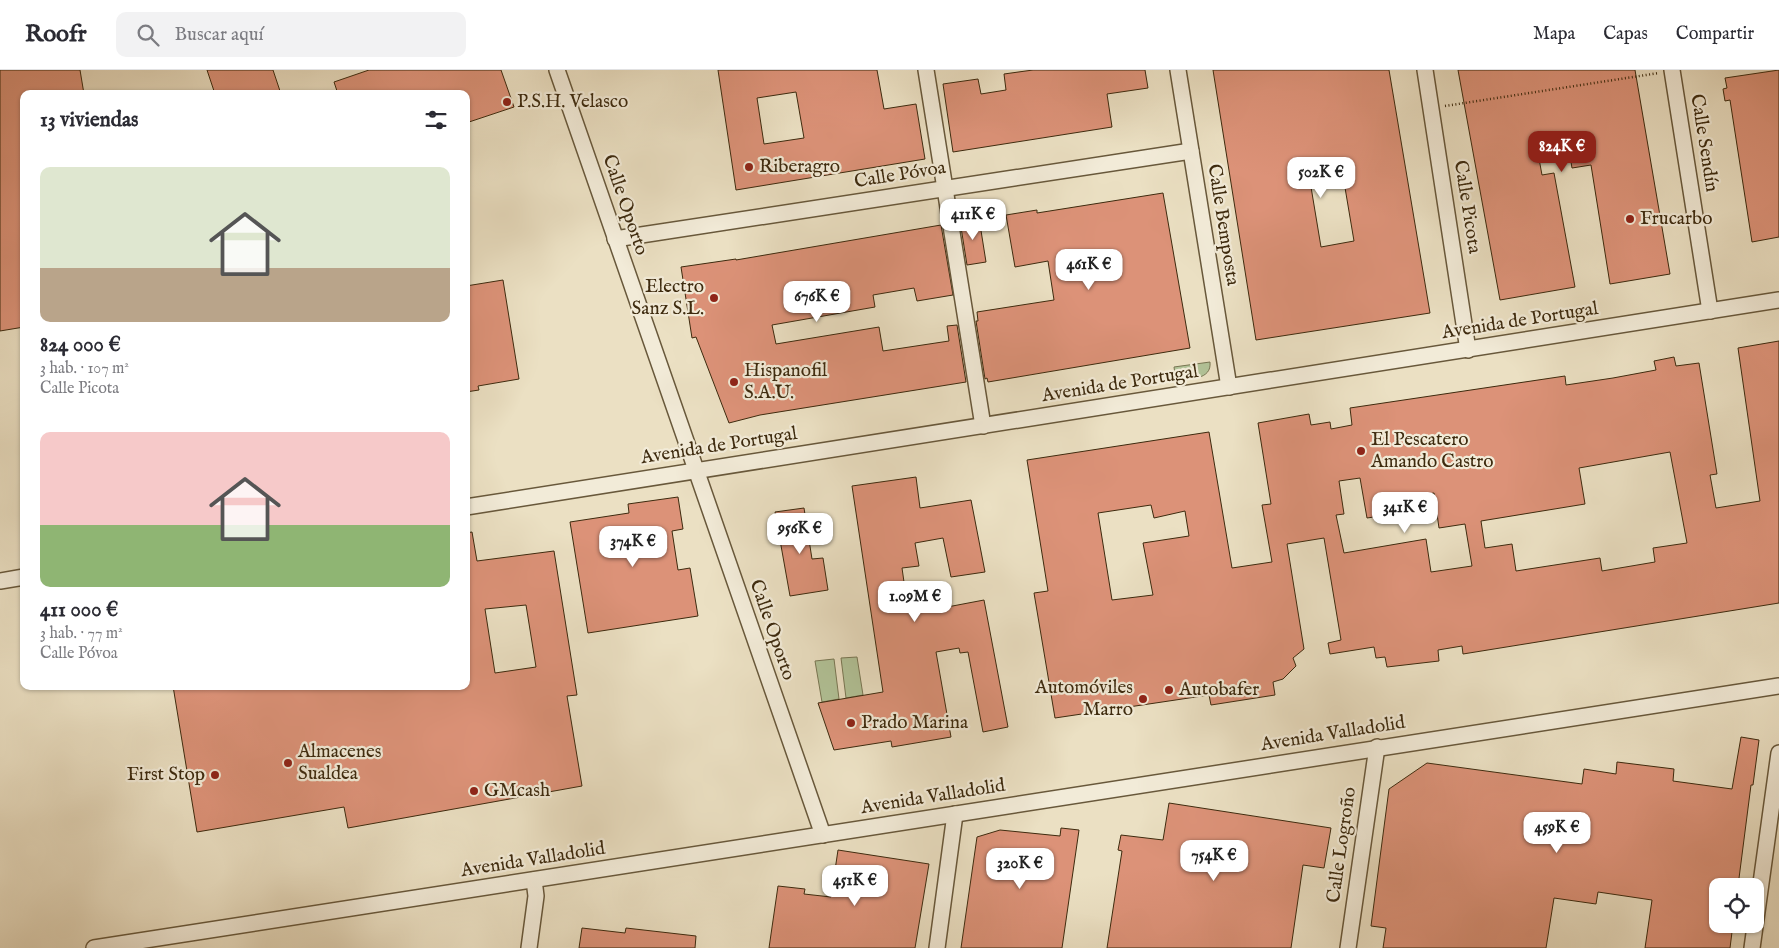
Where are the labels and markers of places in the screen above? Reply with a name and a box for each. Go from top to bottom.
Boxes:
place label: P.S.H. Velasco [517,90,628,114]
marker: P.S.H. Velasco [501,96,513,108]
pin: 824K € [1521,131,1603,173]
place label: Riberagro [759,155,840,179]
pin: 502K € [1280,156,1362,199]
marker: Riberagro [743,161,755,173]
pin: 411K € [932,198,1014,241]
place label: Frucarbo [1640,207,1712,231]
marker: Frucarbo [1624,213,1636,225]
pin: 461K € [1048,248,1130,291]
place label: Electro Sanz S.L. [632,275,704,321]
pin: 676K € [776,280,858,323]
marker: Electro Sanz S.L. [708,292,720,304]
place label: Hispanofil S.A.U. [744,359,828,405]
marker: Hispanofil S.A.U. [728,376,740,388]
place label: El Pescatero Amando Castro [1370,428,1494,474]
marker: El Pescatero Amando Castro [1355,445,1367,457]
pin: 341K € [1364,492,1446,534]
pin: 956K € [759,512,841,555]
pin: 374K € [592,526,674,568]
pin: 1.09M € [869,580,961,623]
place label: Automóviles Marro [1034,676,1133,722]
place label: Autobafer [1178,678,1259,702]
marker: Autobafer [1163,684,1175,696]
marker: Automóviles Marro [1137,693,1149,705]
place label: Prado Marina [861,711,969,735]
marker: Prado Marina [845,717,857,729]
place label: Almacenes Sualdea [297,740,381,786]
marker: Almacenes Sualdea [282,757,294,769]
place label: First Stop [127,763,205,787]
marker: First Stop [209,769,221,781]
place label: GMcash [484,779,550,803]
marker: GMcash [468,785,480,797]
pin: 459K € [1516,812,1598,854]
pin: 754K € [1173,840,1255,882]
pin: 320K € [979,848,1061,890]
pin: 451K € [814,864,896,907]

